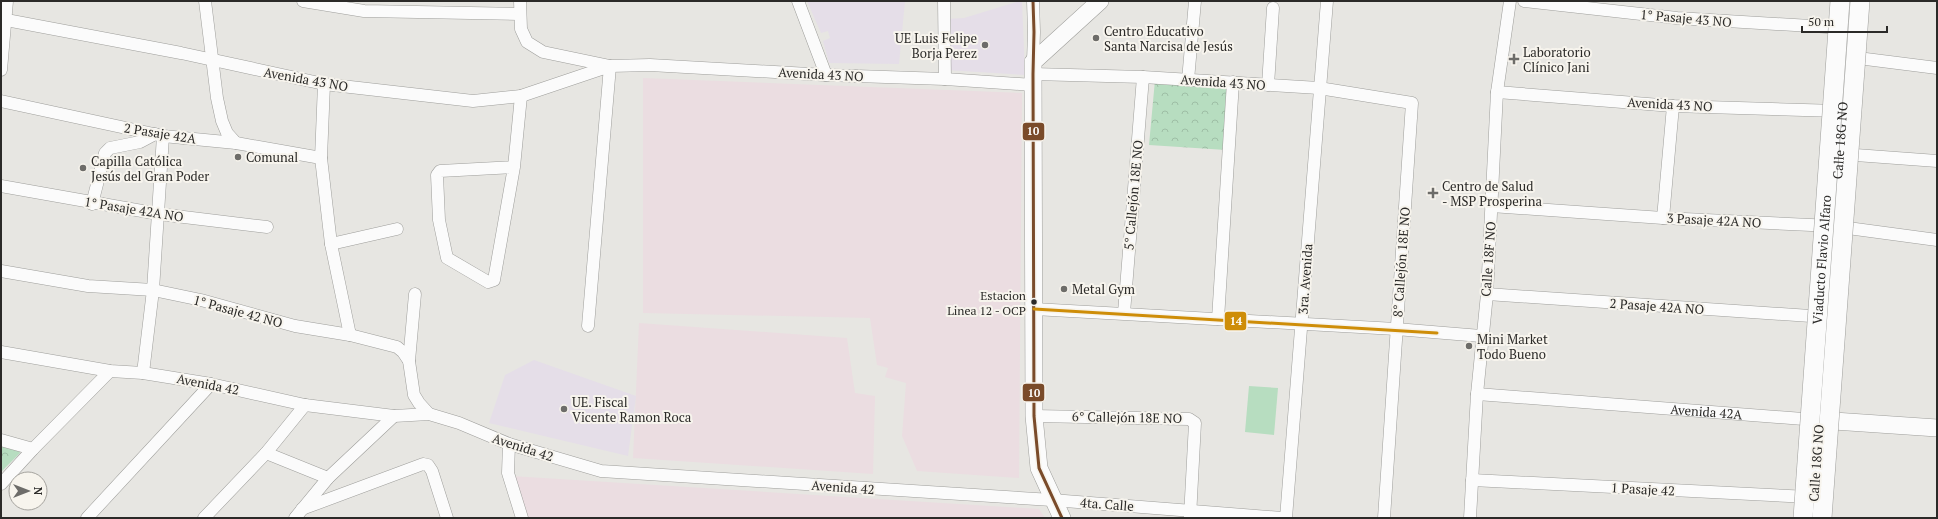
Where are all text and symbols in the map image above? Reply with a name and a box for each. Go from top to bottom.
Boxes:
street label: 1° Pasaje 43 NO [1640,5,1732,31]
scale bar [1802,8,1887,34]
text: 50 m [1808,14,1835,29]
place label: Centro Educativo Santa Narcisa de Jesús [1104,22,1233,55]
place label: UE Luis Felipe Borja Perez [895,29,977,62]
marker: Centro Educativo Santa Narcisa de Jesús [1091,33,1101,43]
marker: UE Luis Felipe Borja Perez [980,40,990,50]
place label: Laboratorio Clínico Jani [1523,43,1591,76]
marker: Laboratorio Clínico Jani [1508,53,1520,65]
street label: Avenida 43 NO [262,63,350,95]
street label: Avenida 43 NO [778,63,864,85]
street label: Avenida 43 NO [1180,70,1266,94]
street label: Avenida 43 NO [1627,93,1713,115]
street label: Calle 18G NO [1828,101,1852,180]
street label: 2 Pasaje 42A [123,118,197,148]
line badge: 10 [1022,122,1045,141]
text: 10 [1027,124,1039,138]
street label: 5° Callejón 18E NO [1119,139,1147,251]
place label: Comunal [246,148,298,166]
place label: Capilla Católica Jesús del Gran Poder [91,152,209,185]
marker: Comunal [233,152,243,162]
marker: Capilla Católica Jesús del Gran Poder [78,163,88,173]
place label: Centro de Salud - MSP Prosperina [1442,177,1542,210]
marker: Centro de Salud - MSP Prosperina [1427,187,1439,199]
street label: 1° Pasaje 42A NO [83,192,185,226]
street label: Viaducto Flavio Alfaro [1808,194,1835,325]
street label: 8° Callejón 18E NO [1388,206,1414,318]
street label: 3 Pasaje 42A NO [1666,209,1762,231]
street label: Calle 18F NO [1476,221,1500,297]
street label: 3ra. Avenida [1294,243,1316,315]
place label: Metal Gym [1072,280,1135,298]
marker: Metal Gym [1059,284,1069,294]
place label: Estacion Linea 12 - OCP [947,288,1026,318]
street label: 1° Pasaje 42 NO [191,290,285,332]
street label: 2 Pasaje 42A NO [1609,294,1705,318]
marker: Estacion Linea 12 - OCP [1029,297,1039,307]
line badge: 14 [1224,311,1247,331]
text: 14 [1230,314,1243,328]
place label: Mini Market Todo Bueno [1477,330,1548,363]
marker: Mini Market Todo Bueno [1464,341,1474,351]
street label: Avenida 42 [175,369,241,399]
line badge: 10 [1022,383,1045,402]
text: 10 [1028,386,1040,400]
place label: UE. Fiscal Vicente Ramon Roca [572,393,692,426]
street label: Avenida 42A [1670,400,1743,423]
marker: UE. Fiscal Vicente Ramon Roca [559,404,569,414]
street label: 6° Callejón 18E NO [1072,407,1182,427]
street label: Calle 18G NO [1804,424,1828,502]
street label: Avenida 42 [490,429,556,465]
north arrow [8,471,48,511]
street label: Avenida 42 [811,476,875,498]
street label: 1 Pasaje 42 [1611,478,1675,500]
text: N [31,487,45,496]
street label: 4ta. Calle [1079,493,1135,515]

